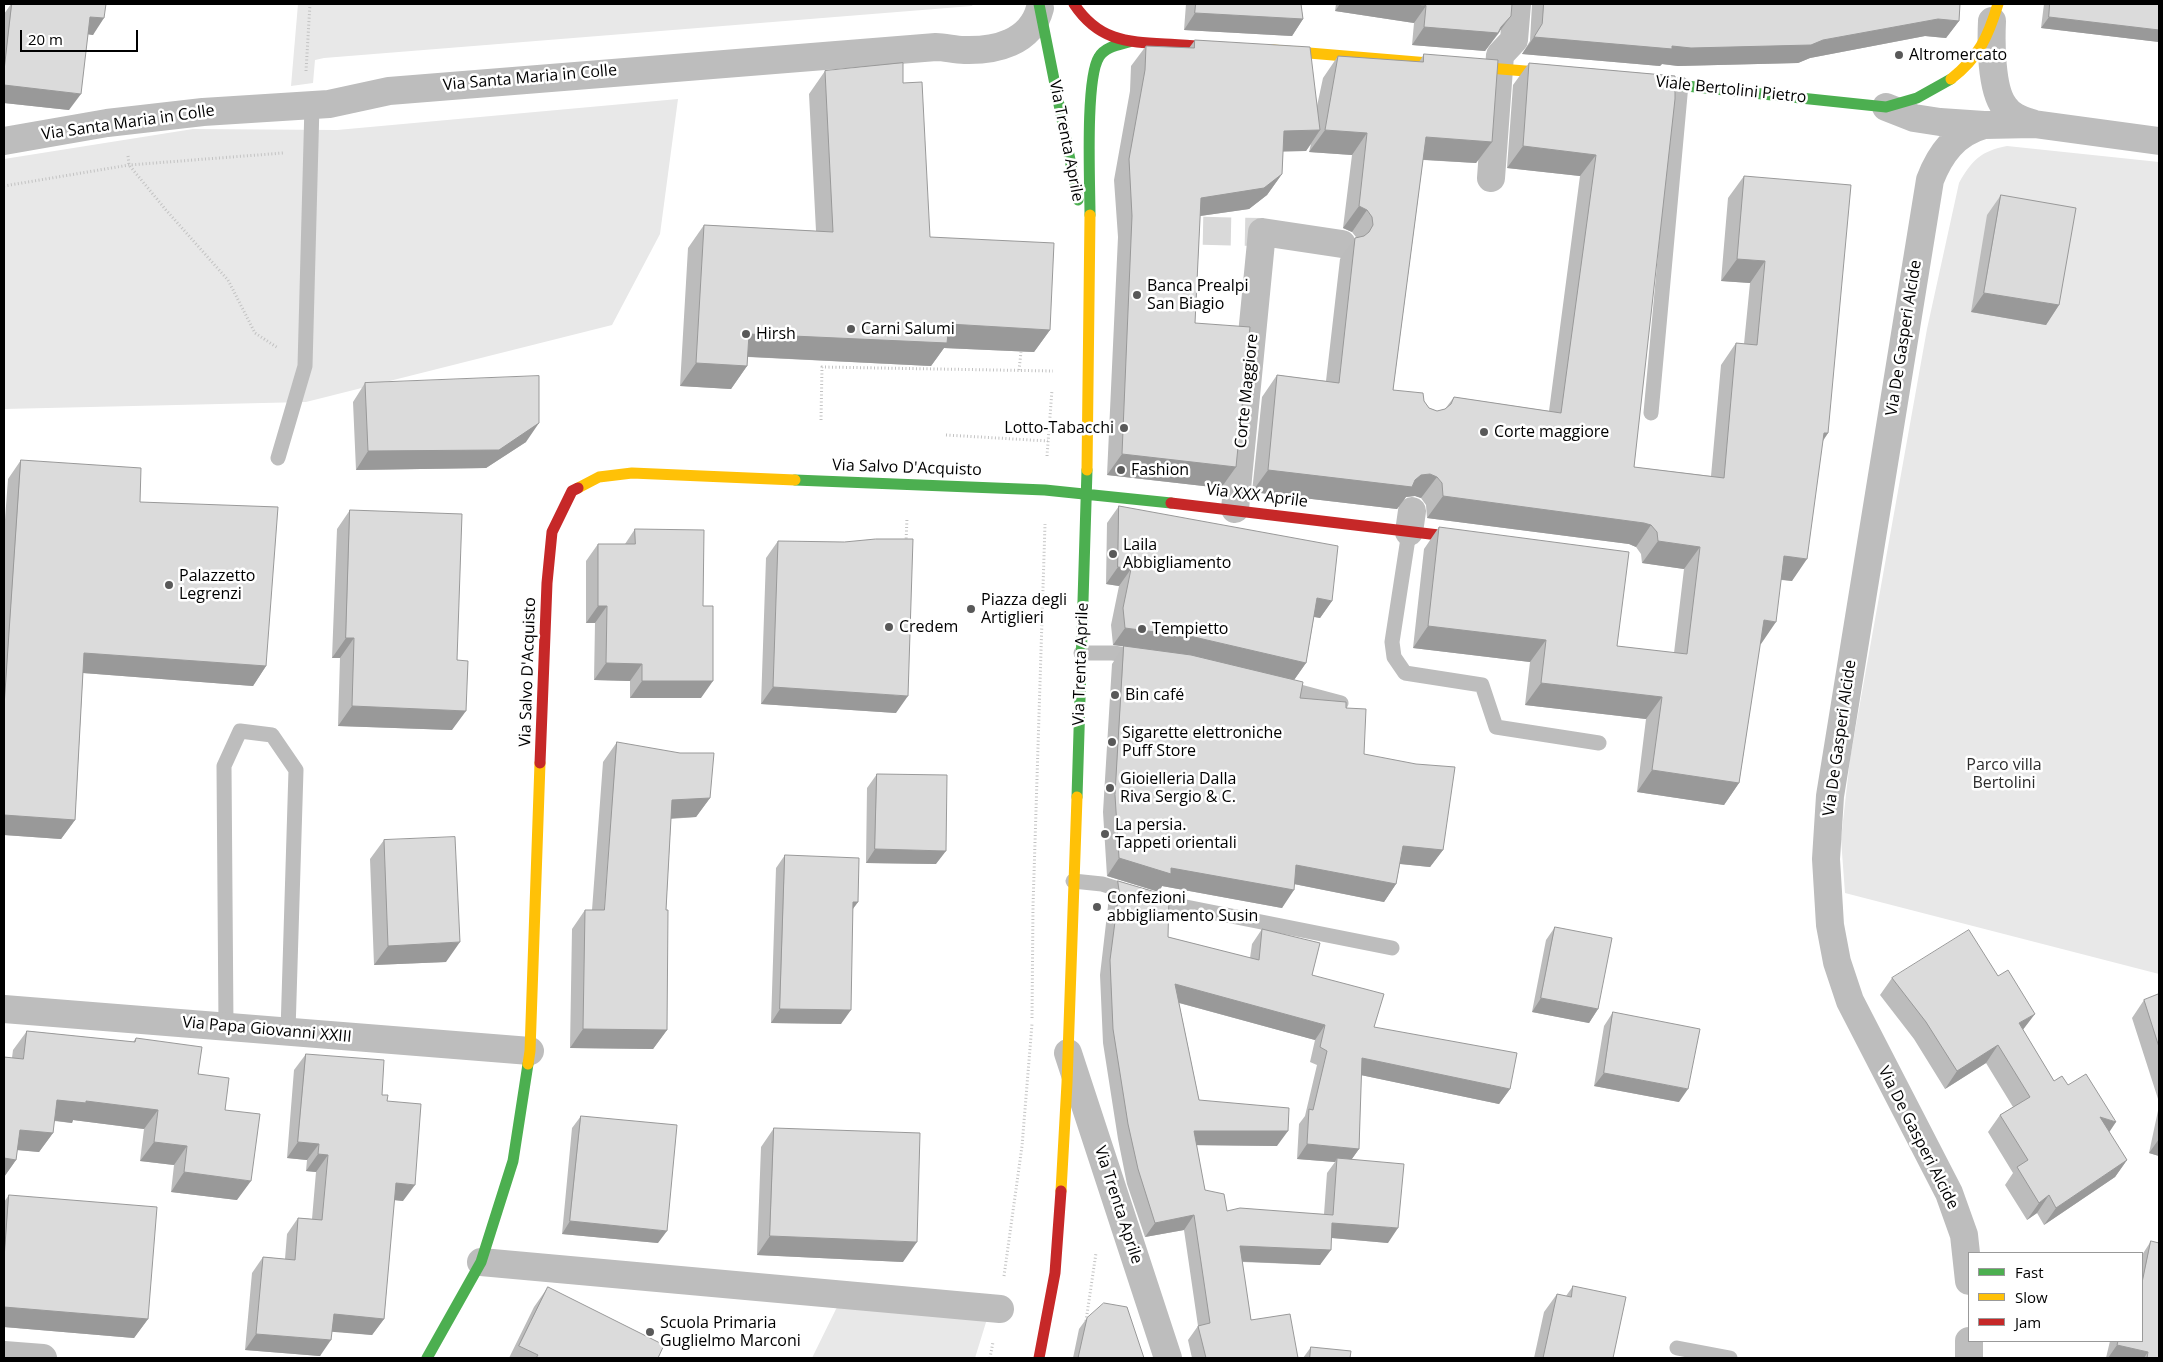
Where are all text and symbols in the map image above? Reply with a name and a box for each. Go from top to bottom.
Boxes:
scale bar [22,20,140,52]
text: 20 m [28,29,63,49]
place label: Altromercato [1909,45,2007,65]
marker: Altromercato [1893,49,1905,61]
street label: Via Santa Maria in Colle [442,61,618,95]
street label: Viale Bertolini Pietro [1655,73,1807,107]
street label: Via Trenta Aprile [1045,79,1087,203]
street label: Via Santa Maria in Colle [40,101,216,145]
street label: Via De Gasperi Alcide [1882,259,1926,417]
place label: Banca Prealpi San Biagio [1147,276,1249,314]
marker: Banca Prealpi San Biagio [1131,289,1143,301]
place label: Carni Salumi [861,319,955,339]
marker: Carni Salumi [845,323,857,335]
place label: Hirsh [756,324,796,344]
marker: Hirsh [740,328,752,340]
street label: Corte Maggiore [1231,333,1263,449]
place label: Lotto-Tabacchi [1004,418,1114,438]
marker: Lotto-Tabacchi [1118,422,1130,434]
place label: Corte maggiore [1494,422,1609,442]
marker: Corte maggiore [1478,426,1490,438]
street label: Via Salvo D'Acquisto [832,456,982,480]
place label: Fashion [1131,460,1189,480]
marker: Fashion [1115,464,1127,476]
street label: Via XXX Aprile [1205,480,1309,512]
place label: Laila Abbigliamento [1123,535,1231,573]
marker: Laila Abbigliamento [1107,548,1119,560]
place label: Palazzetto Legrenzi [179,566,255,604]
marker: Palazzetto Legrenzi [163,579,175,591]
place label: Piazza degli Artiglieri [981,590,1067,628]
street label: Via Salvo D'Acquisto [516,597,540,747]
street label: Via Trenta Aprile [1069,602,1093,726]
marker: Piazza degli Artiglieri [965,603,977,615]
place label: Credem [899,617,958,637]
place label: Tempietto [1152,619,1228,639]
marker: Credem [883,621,895,633]
marker: Tempietto [1136,623,1148,635]
street label: Via De Gasperi Alcide [1820,659,1860,817]
place label: Bin café [1125,685,1184,705]
marker: Bin café [1109,689,1121,701]
place label: Sigarette elettroniche Puff Store [1122,723,1282,761]
marker: Sigarette elettroniche Puff Store [1106,736,1118,748]
park label: Parco villa Bertolini [1966,755,2042,793]
place label: Gioielleria Dalla Riva Sergio & C. [1120,769,1236,807]
marker: Gioielleria Dalla Riva Sergio & C. [1104,782,1116,794]
place label: La persia. Tappeti orientali [1115,815,1237,853]
marker: La persia. Tappeti orientali [1099,828,1111,840]
place label: Confezioni abbigliamento Susin [1107,888,1258,926]
marker: Confezioni abbigliamento Susin [1091,901,1103,913]
street label: Via Papa Giovanni XXIII [182,1013,352,1047]
street label: Via De Gasperi Alcide [1874,1063,1962,1213]
street label: Via Trenta Aprile [1090,1144,1146,1266]
legend [1968,1252,2143,1342]
text: Fast [2015,1262,2044,1282]
text: Slow [2015,1287,2048,1307]
text: Jam [2015,1312,2041,1332]
place label: Scuola Primaria Guglielmo Marconi [660,1313,801,1351]
marker: Scuola Primaria Guglielmo Marconi [644,1326,656,1338]

